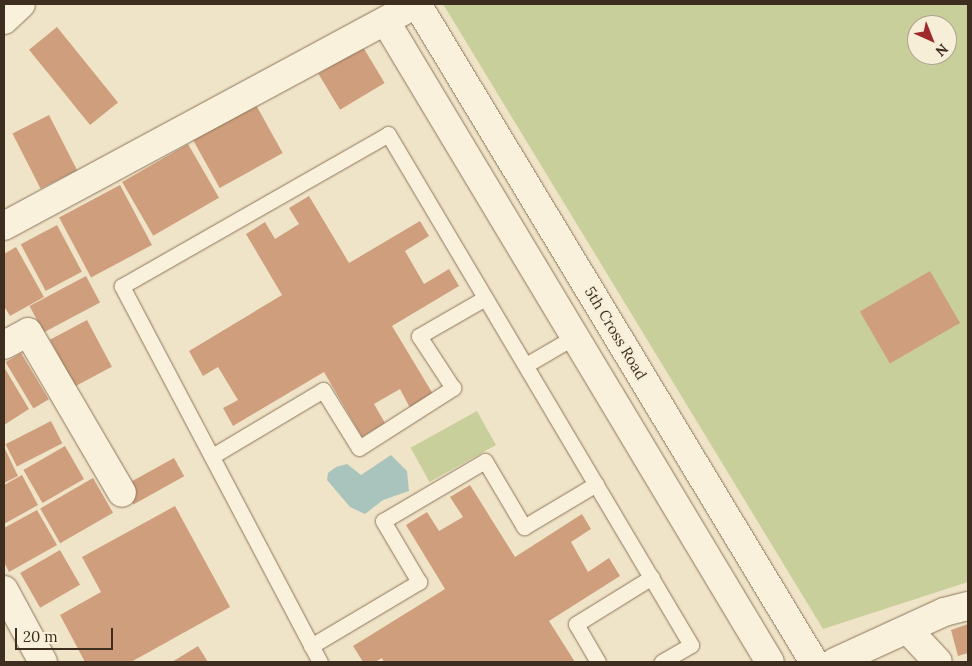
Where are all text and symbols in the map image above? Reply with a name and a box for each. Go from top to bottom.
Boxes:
north arrow [907,15,957,65]
text: N [932,40,952,60]
street label: 5th Cross Road [581,283,651,383]
scale bar [18,618,115,650]
text: 20 m [23,627,58,646]

